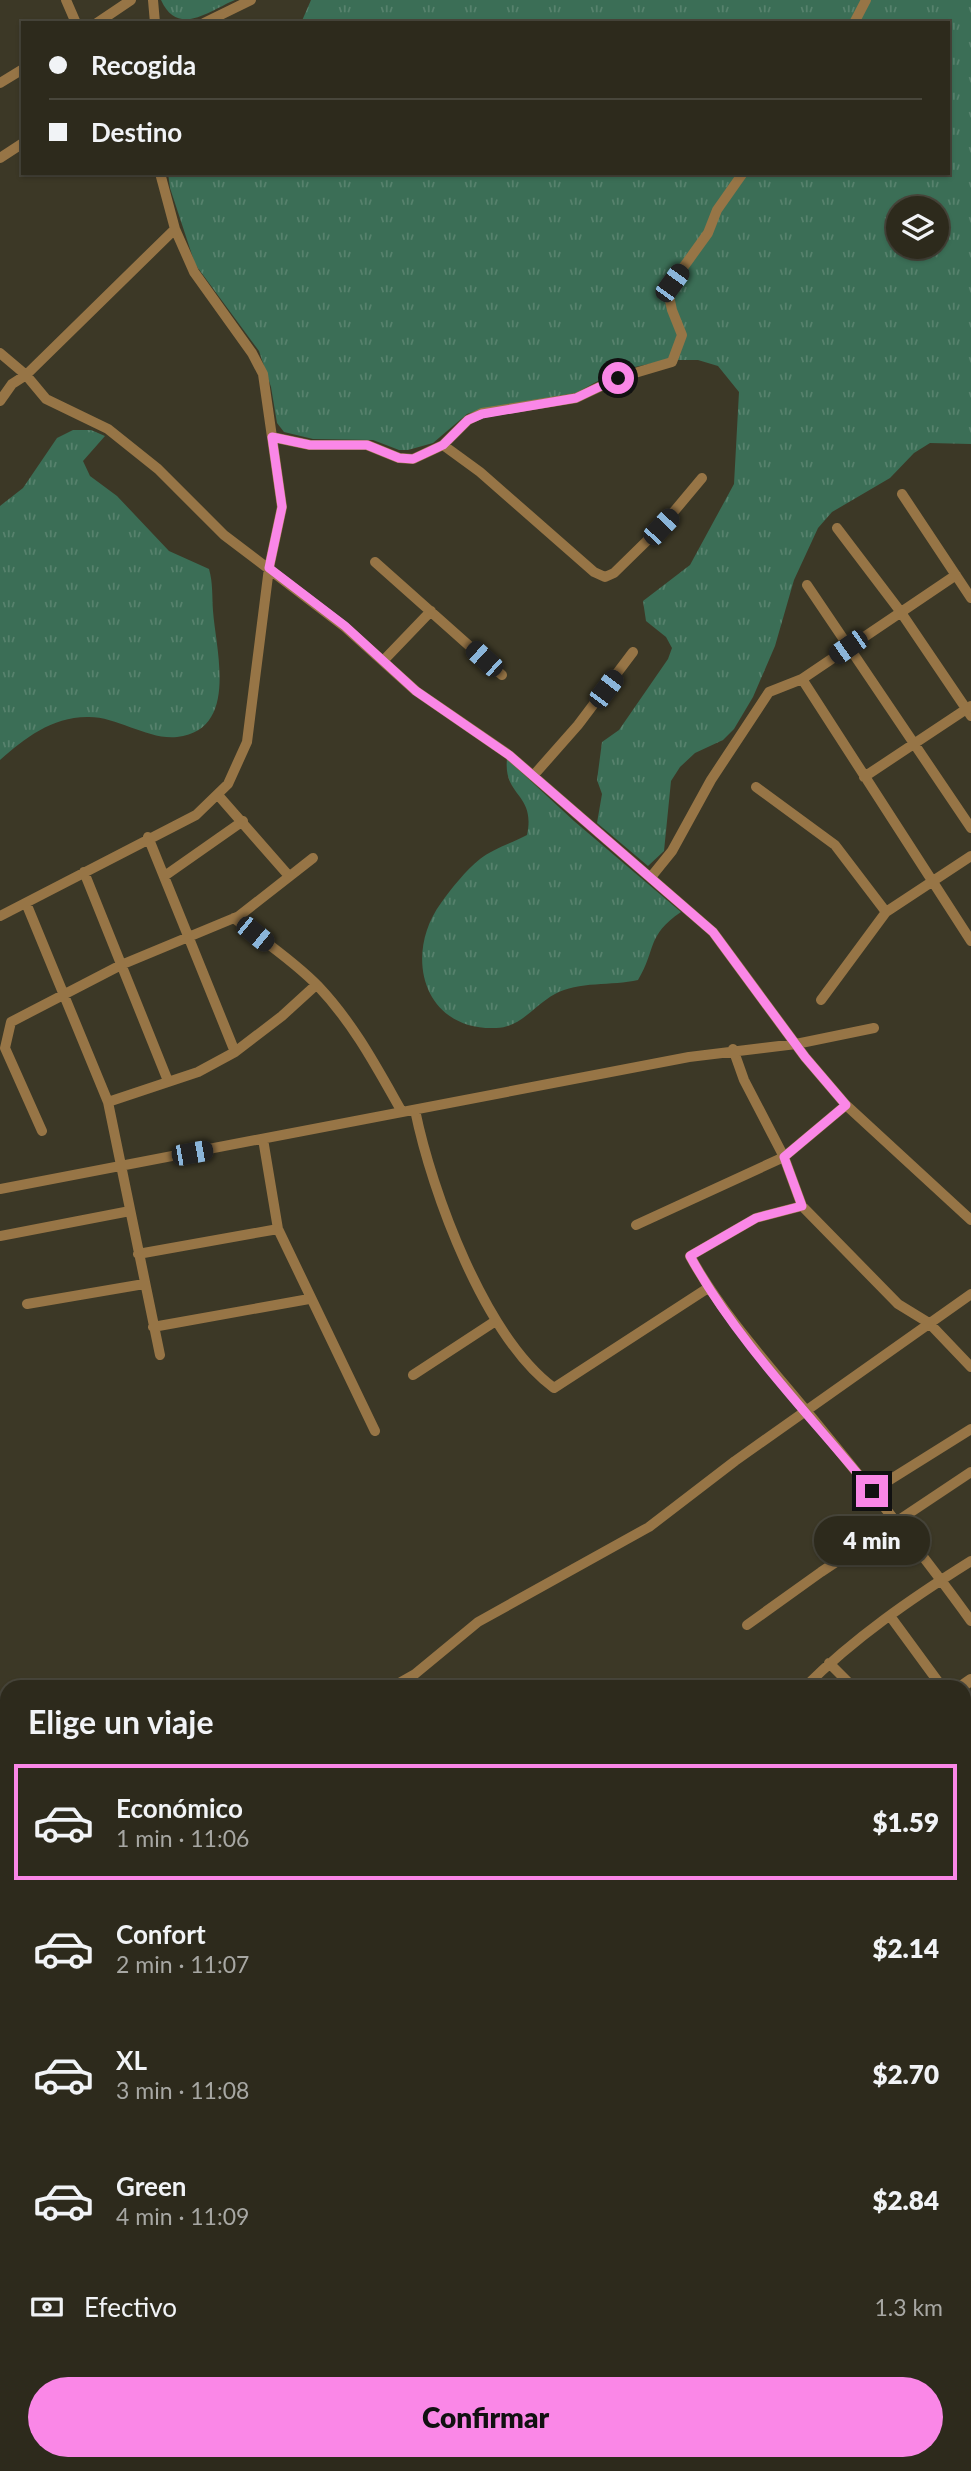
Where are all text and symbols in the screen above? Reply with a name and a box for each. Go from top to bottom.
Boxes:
text: Recogida [91,49,196,81]
text: Destino [91,116,182,148]
map controls [886,196,949,259]
button: layers [886,196,949,259]
car [652,260,693,306]
route start [602,362,634,394]
car [639,504,684,550]
car [825,626,872,668]
car [462,637,507,681]
car [585,666,628,712]
car [233,913,278,955]
car [170,1139,215,1167]
route end [856,1475,888,1507]
callout: 4 min [814,1516,930,1564]
text: 4 min [843,1526,901,1554]
text: Elige un viaje [28,1702,213,1741]
icon: car [32,1791,95,1854]
text: Económico [116,1792,243,1824]
text: $1.59 [872,1806,939,1838]
text: 1 min · 11:06 [116,1824,249,1852]
icon: car [32,1917,95,1980]
text: Confort [116,1918,206,1950]
text: $2.14 [872,1932,939,1964]
text: 2 min · 11:07 [116,1950,249,1978]
icon: car [32,2043,95,2106]
text: XL [116,2044,147,2076]
text: $2.70 [872,2058,939,2090]
text: 3 min · 11:08 [116,2076,249,2104]
icon: car [32,2169,95,2232]
text: Green [116,2170,186,2202]
text: $2.84 [872,2184,939,2216]
text: 4 min · 11:09 [116,2202,249,2230]
icon: cash [28,2288,66,2326]
text: Efectivo [84,2291,177,2323]
text: 1.3 km [874,2293,943,2321]
button: Confirmar [28,2377,943,2457]

